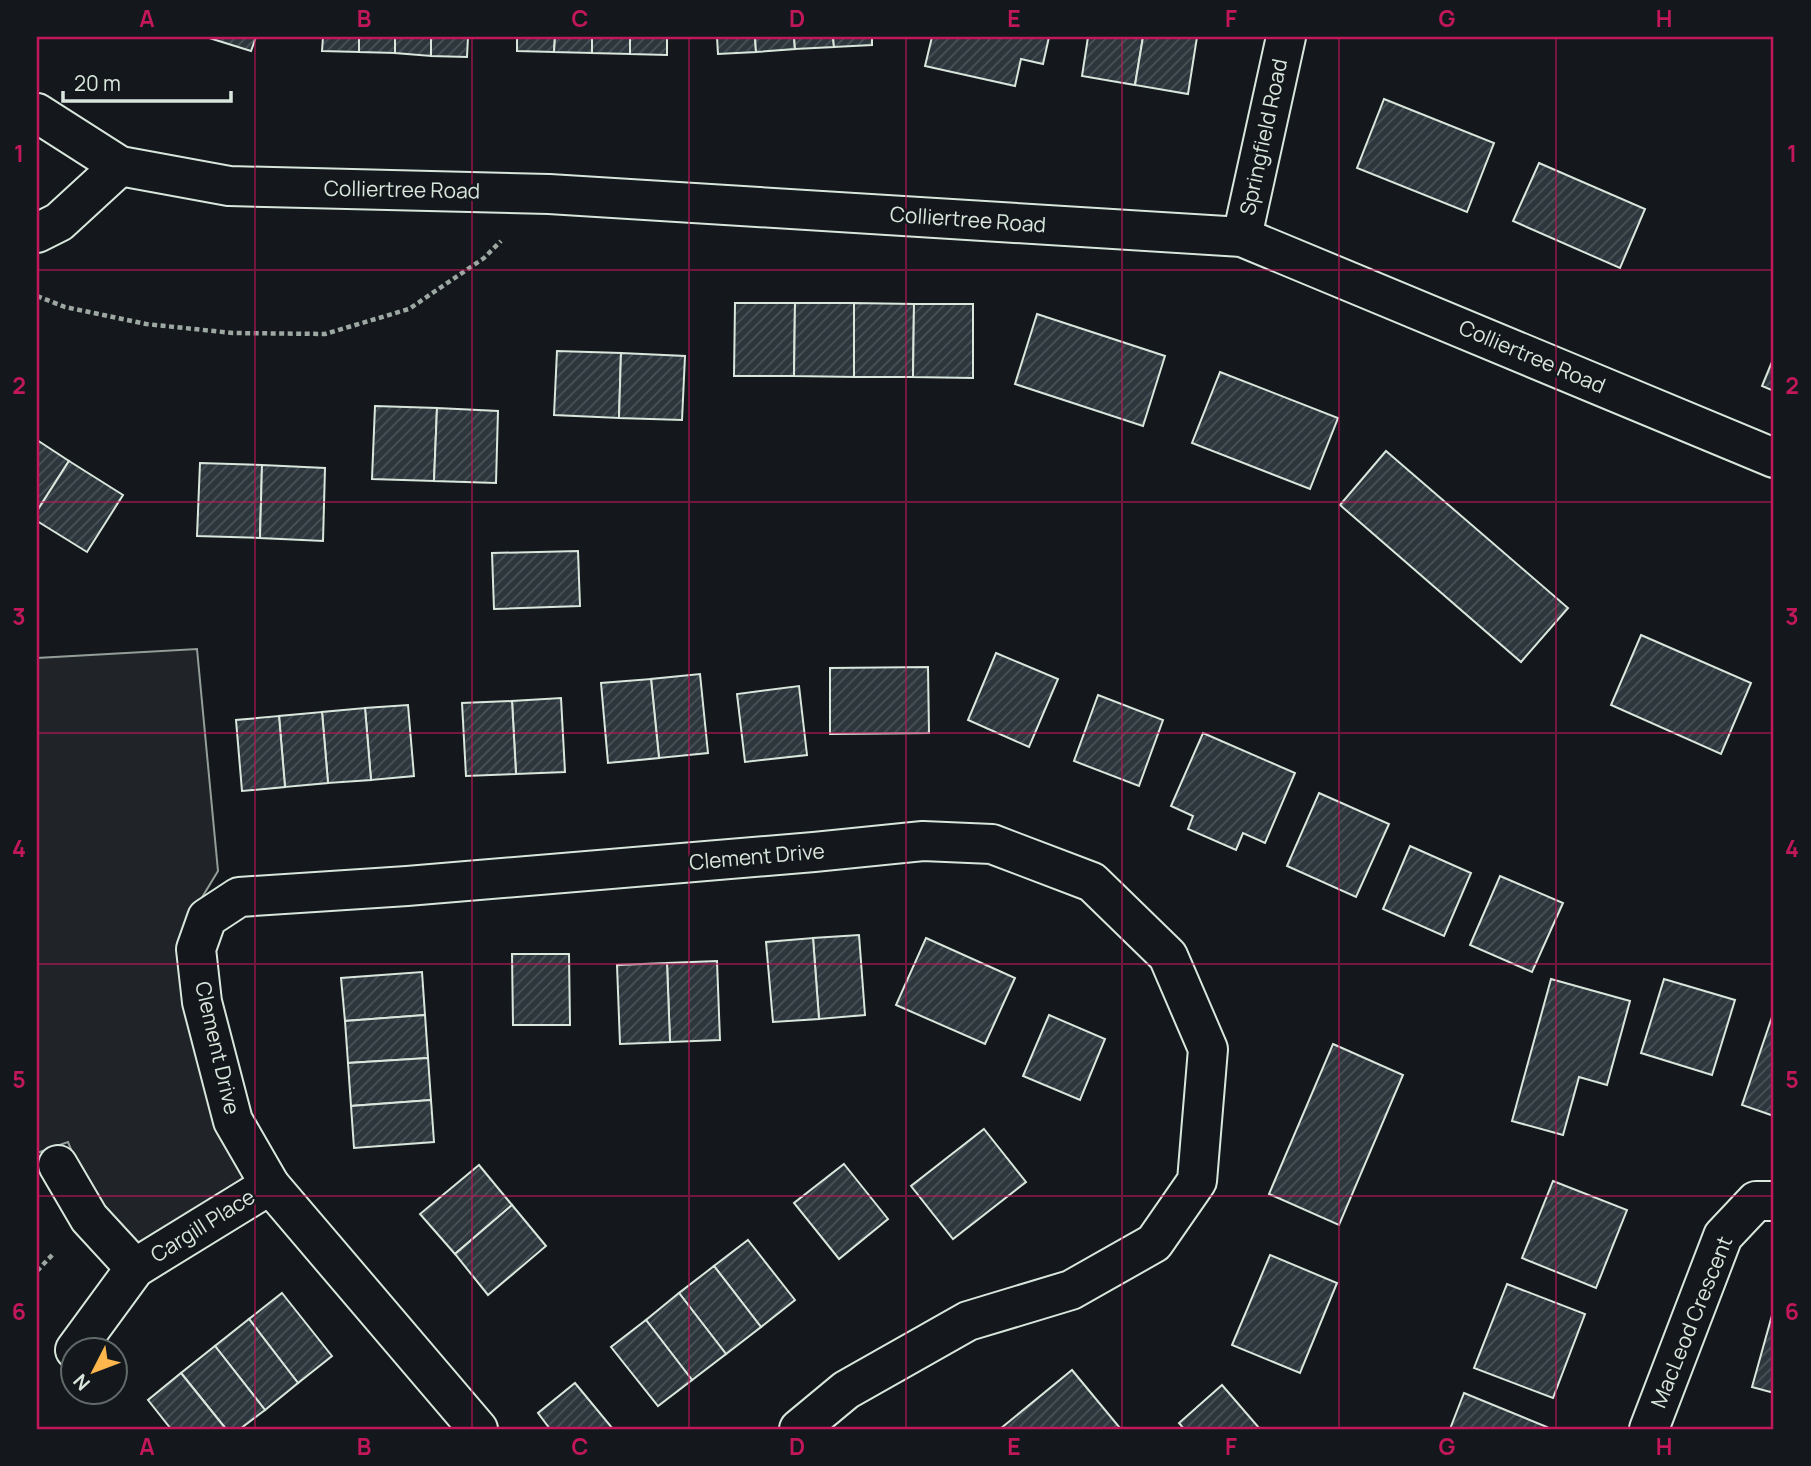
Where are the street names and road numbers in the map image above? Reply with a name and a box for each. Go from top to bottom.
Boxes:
street label: Springfield Road [1233,56,1293,217]
street label: Colliertree Road [324,174,480,204]
street label: Colliertree Road [889,200,1047,238]
street label: Colliertree Road [1455,313,1610,400]
street label: Clement Drive [688,836,826,876]
street label: Clement Drive [189,978,247,1117]
street label: Cargill Place [145,1182,260,1268]
street label: MacLeod Crescent [1644,1232,1738,1412]

